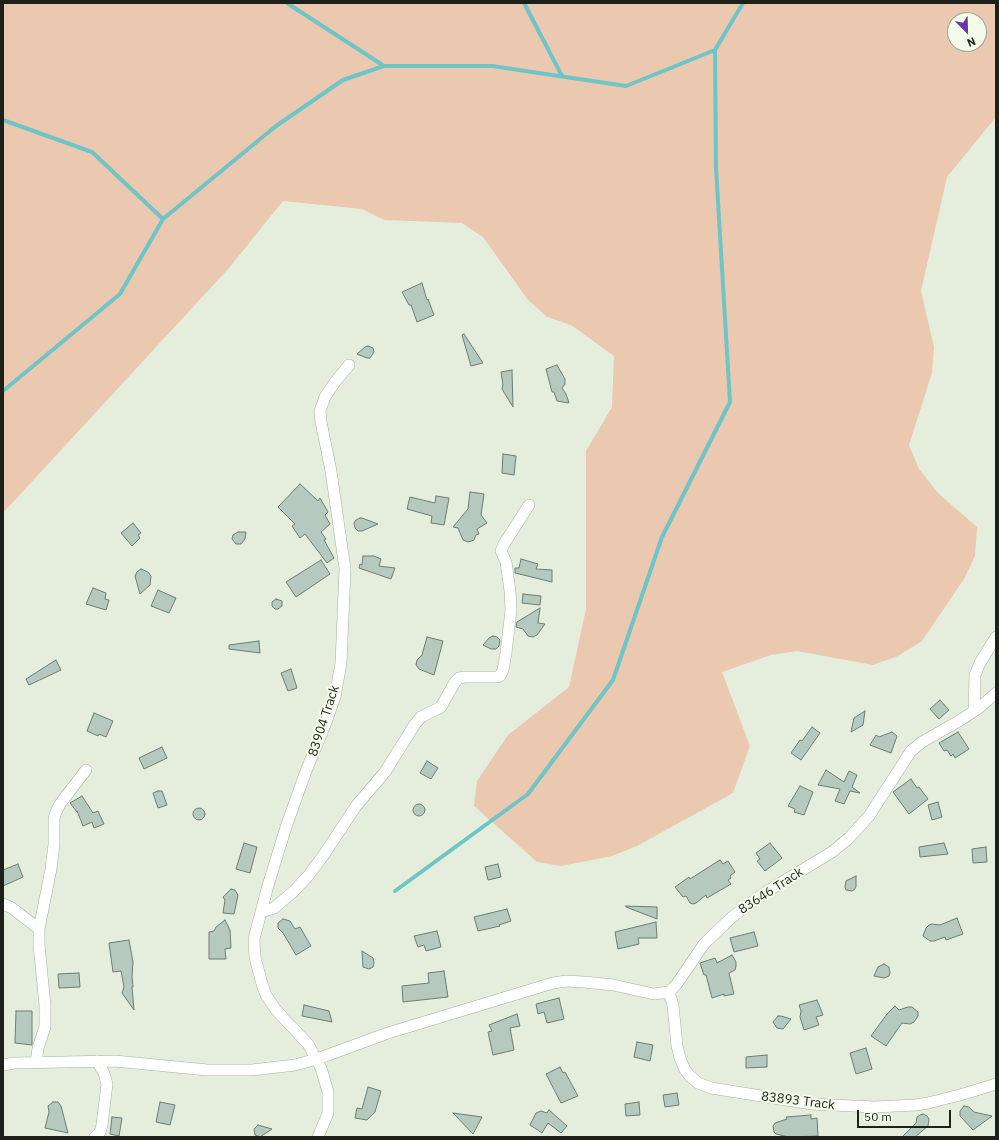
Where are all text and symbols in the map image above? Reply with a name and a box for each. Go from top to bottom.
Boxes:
north arrow [947,12,987,52]
text: N [965,34,978,50]
street label: 83904 Track [305,683,343,759]
street label: 83646 Track [736,864,806,918]
street label: 83893 Track [760,1089,836,1113]
scale bar [859,1102,953,1128]
text: 50 m [864,1109,892,1124]

